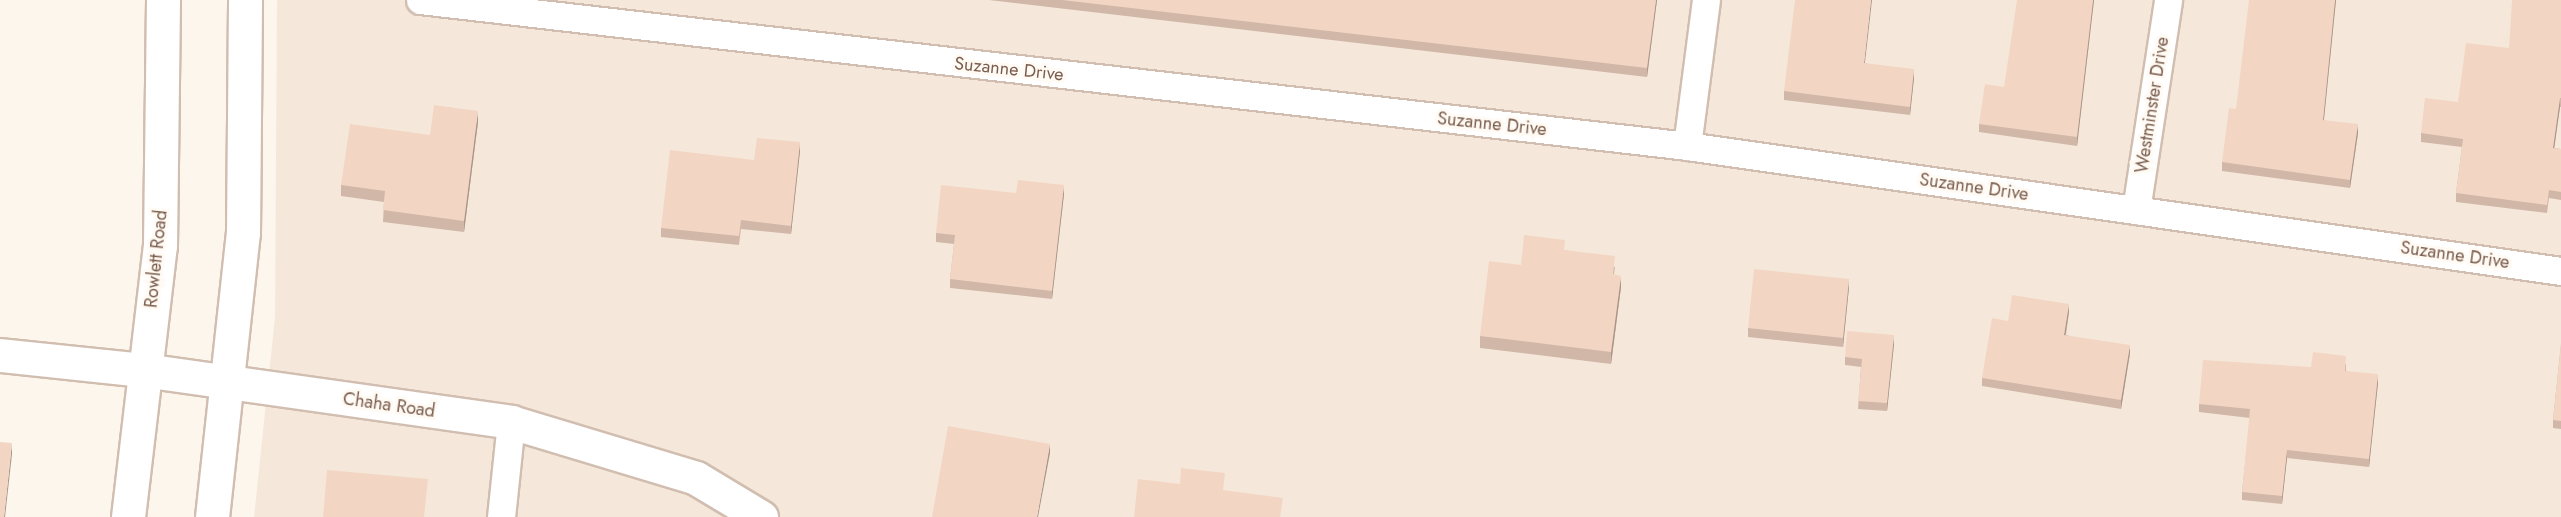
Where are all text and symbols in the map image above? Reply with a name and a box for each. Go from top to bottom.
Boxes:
street label: Westminster Drive [2131,35,2173,175]
street label: Suzanne Drive [953,53,1065,85]
street label: Suzanne Drive [1436,108,1548,140]
street label: Suzanne Drive [1918,169,2030,205]
street label: Rowlett Road [140,209,172,309]
street label: Suzanne Drive [2399,237,2511,273]
street label: Chaha Road [342,388,436,422]

